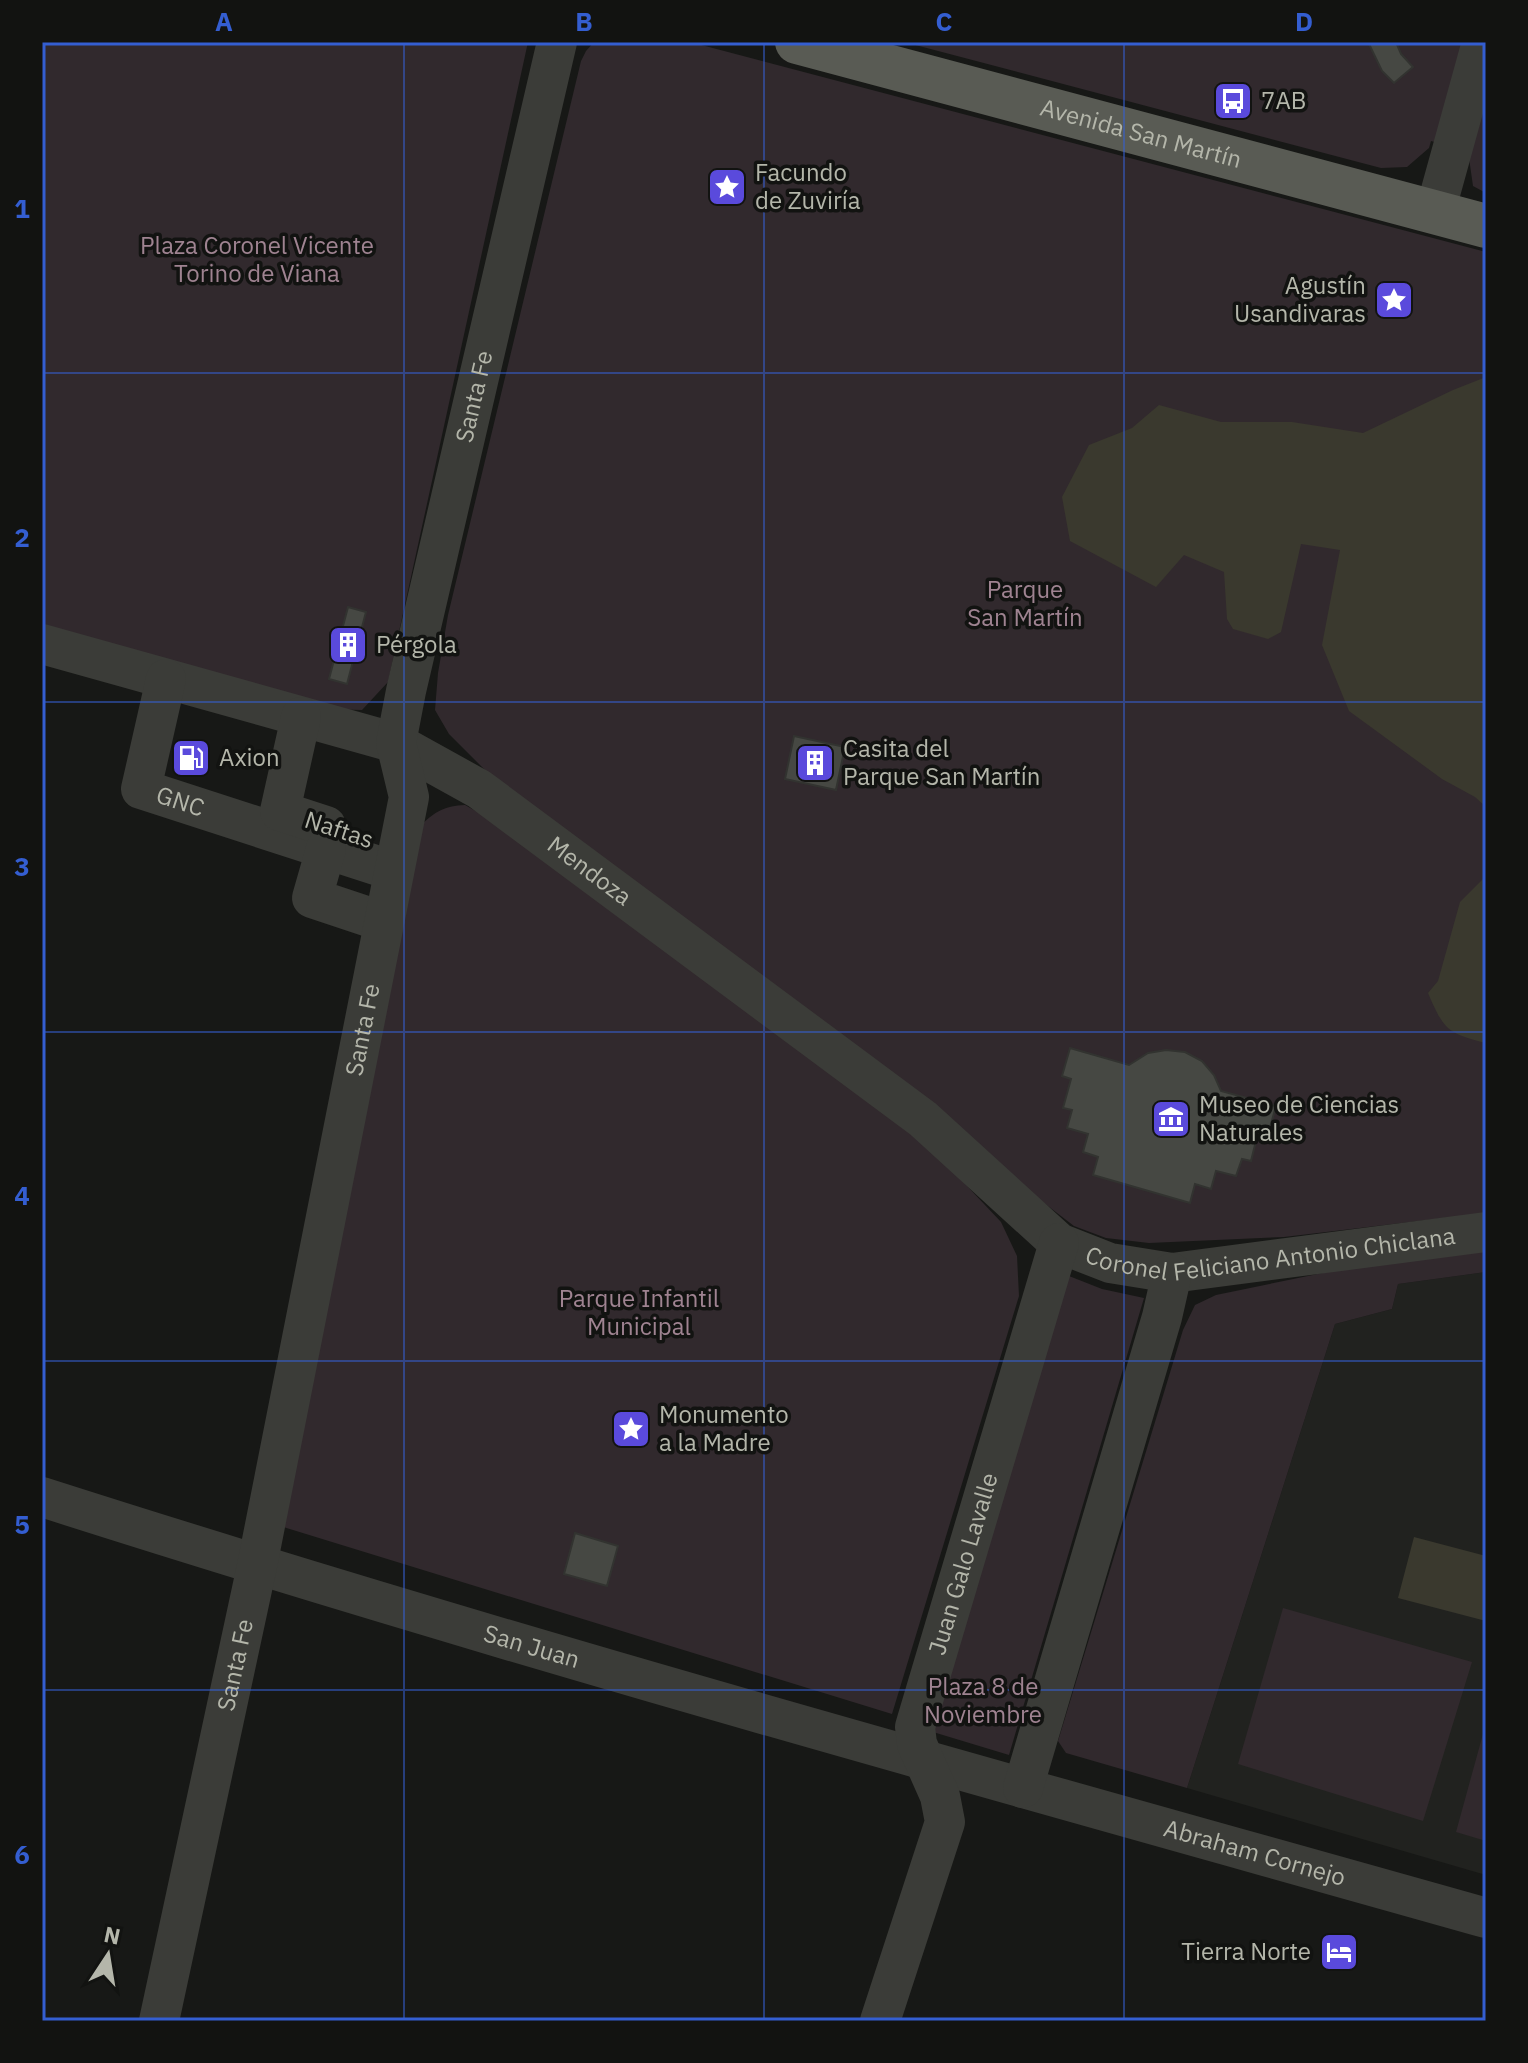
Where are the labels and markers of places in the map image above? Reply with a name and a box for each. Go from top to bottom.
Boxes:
bus stop icon: 7AB [1212,80,1254,122]
place label: 7AB [1261,84,1306,116]
place label: Facundo de Zuviría [755,156,861,216]
place icon: Facundo de Zuviría [706,166,748,208]
place label: Agustín Usandivaras [1234,269,1366,329]
place icon: Agustín Usandivaras [1373,279,1415,321]
building icon: Pérgola [327,624,369,666]
place label: Pérgola [376,628,457,660]
place label: Casita del Parque San Martín [843,732,1041,792]
fuel station icon: Axion [170,737,212,779]
place label: Axion [219,741,280,773]
building icon: Casita del Parque San Martín [794,742,836,784]
place label: Museo de Ciencias Naturales [1199,1088,1399,1148]
museum icon: Museo de Ciencias Naturales [1150,1098,1192,1140]
place label: Monumento a la Madre [659,1398,789,1458]
place icon: Monumento a la Madre [610,1408,652,1450]
hotel icon: Tierra Norte [1318,1931,1360,1973]
place label: Tierra Norte [1181,1935,1311,1967]

